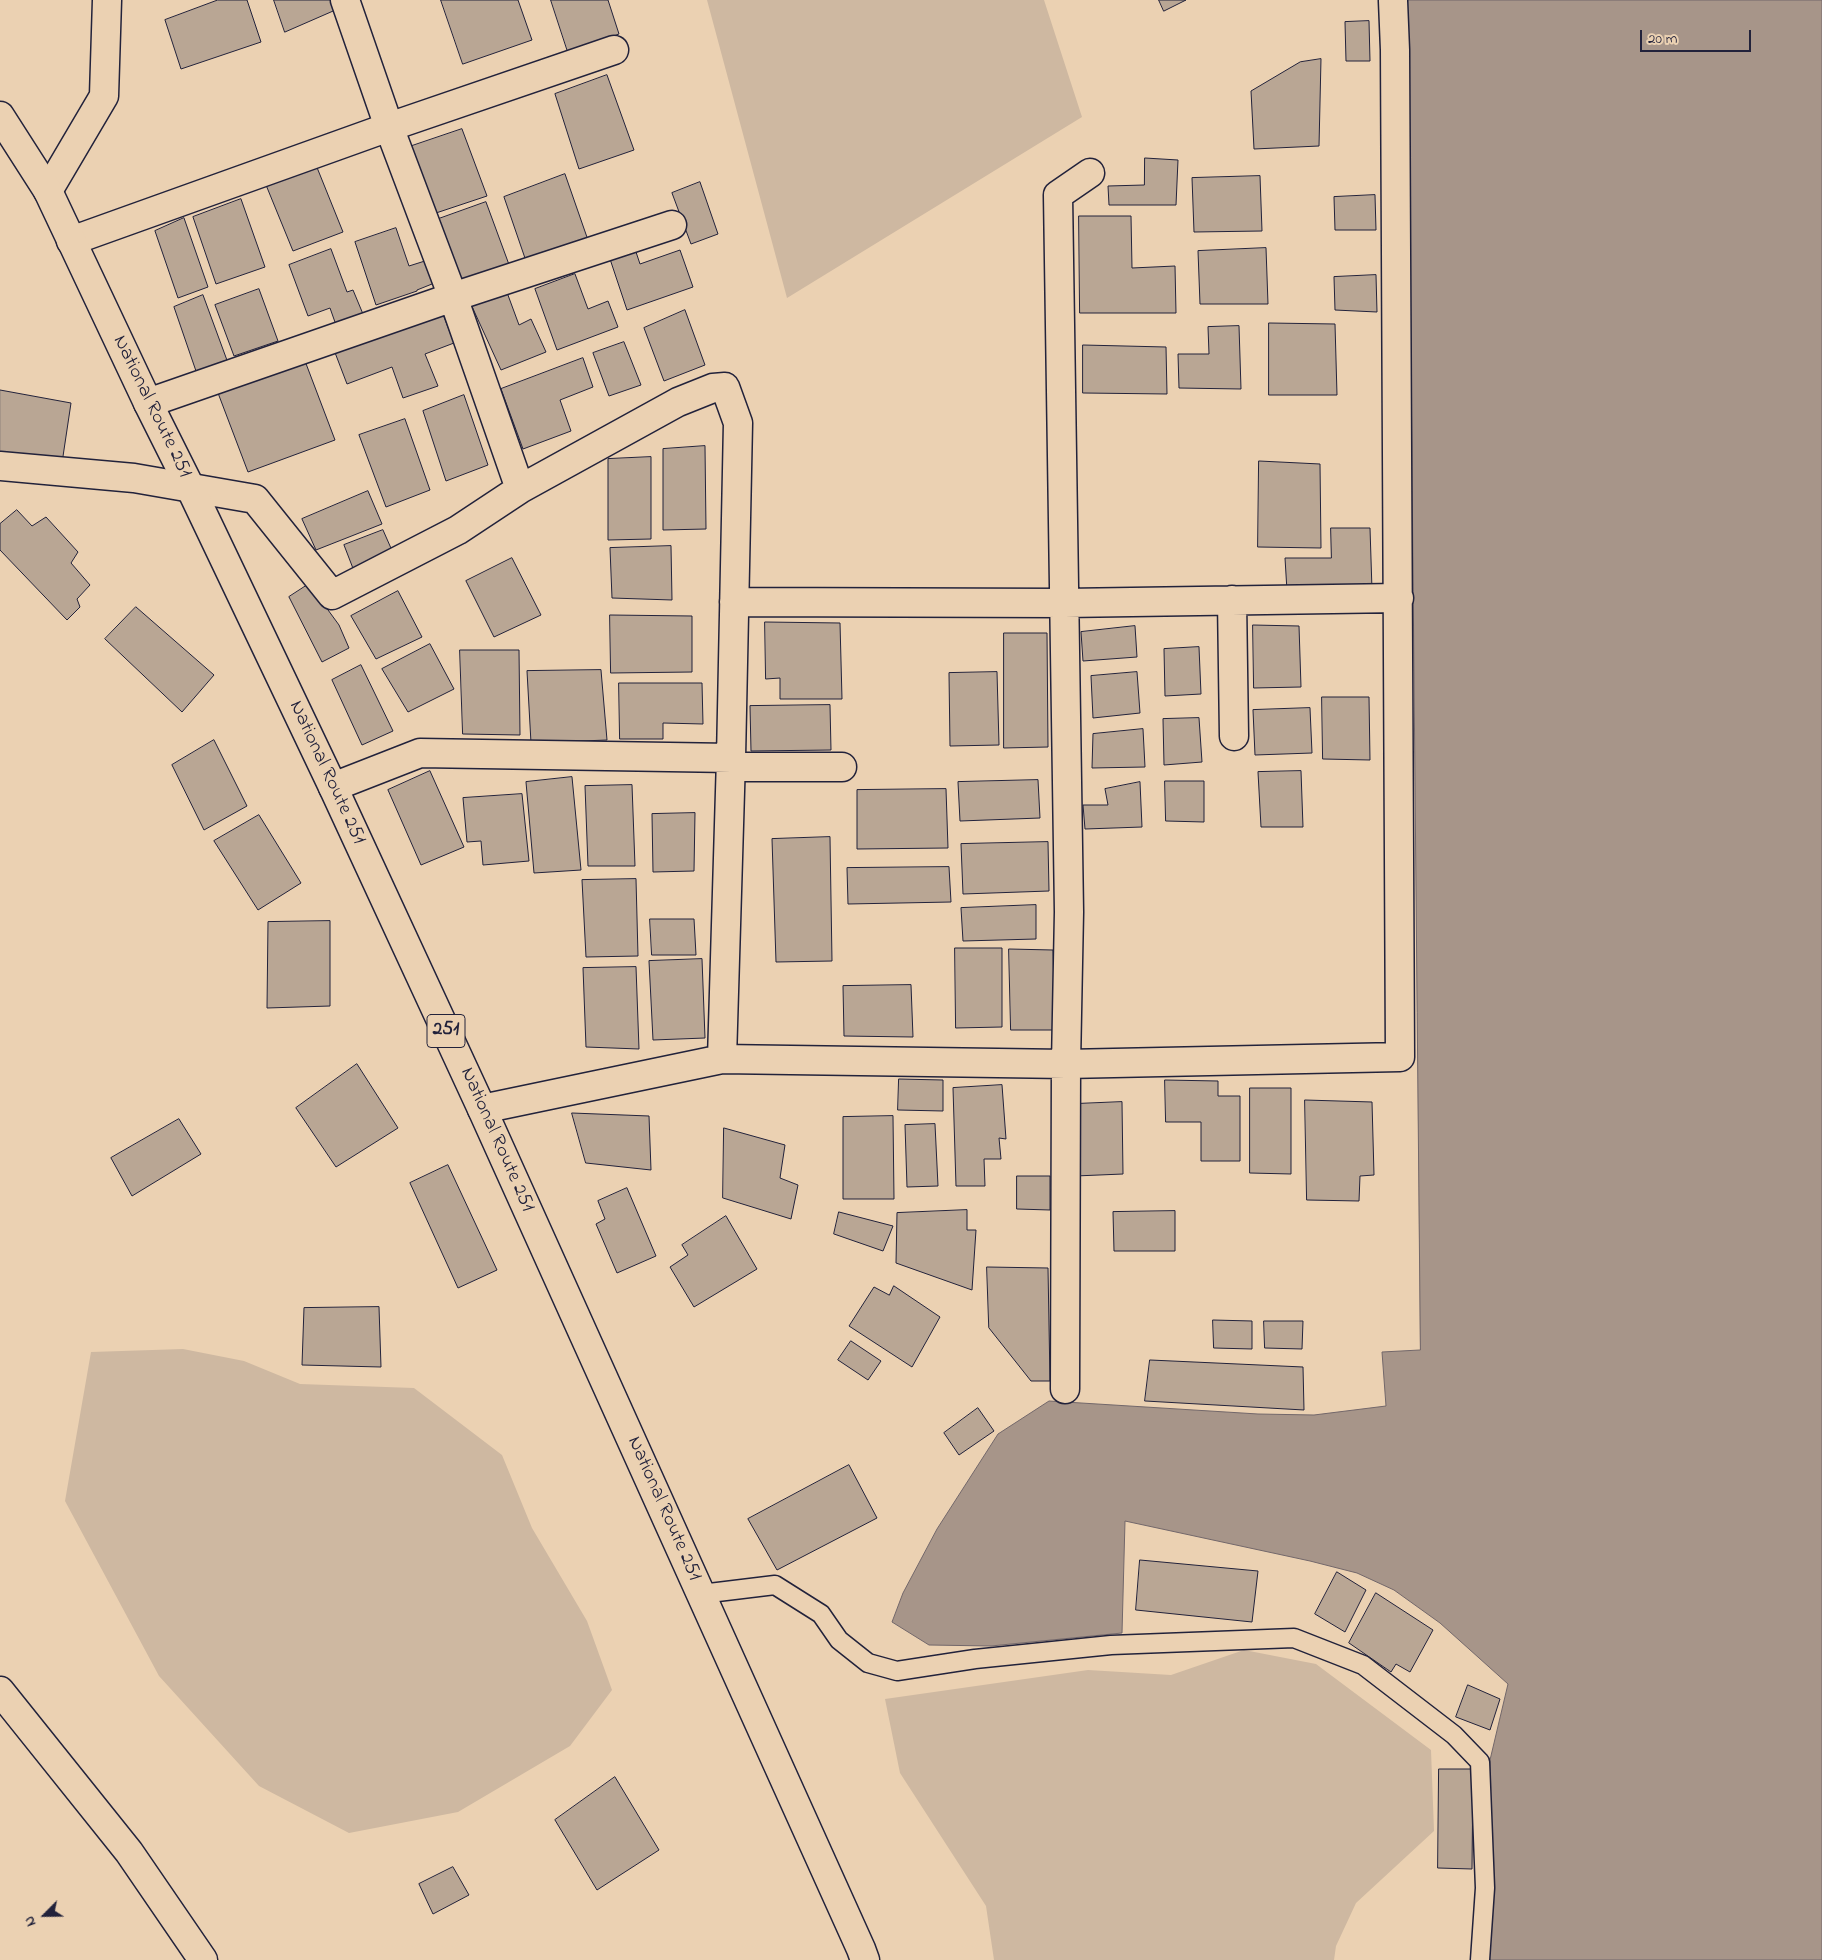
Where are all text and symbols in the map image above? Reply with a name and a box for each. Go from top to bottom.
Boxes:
scale bar [1642,20,1753,52]
text: 20 m [1648,28,1677,50]
street label: National Route 251 [106,332,196,482]
street label: National Route 251 [282,698,370,848]
road number: 251 [427,1014,465,1048]
street label: National Route 251 [453,1064,539,1216]
street label: National Route 251 [620,1433,706,1585]
north arrow [20,1890,70,1940]
text: N [19,1913,42,1930]

